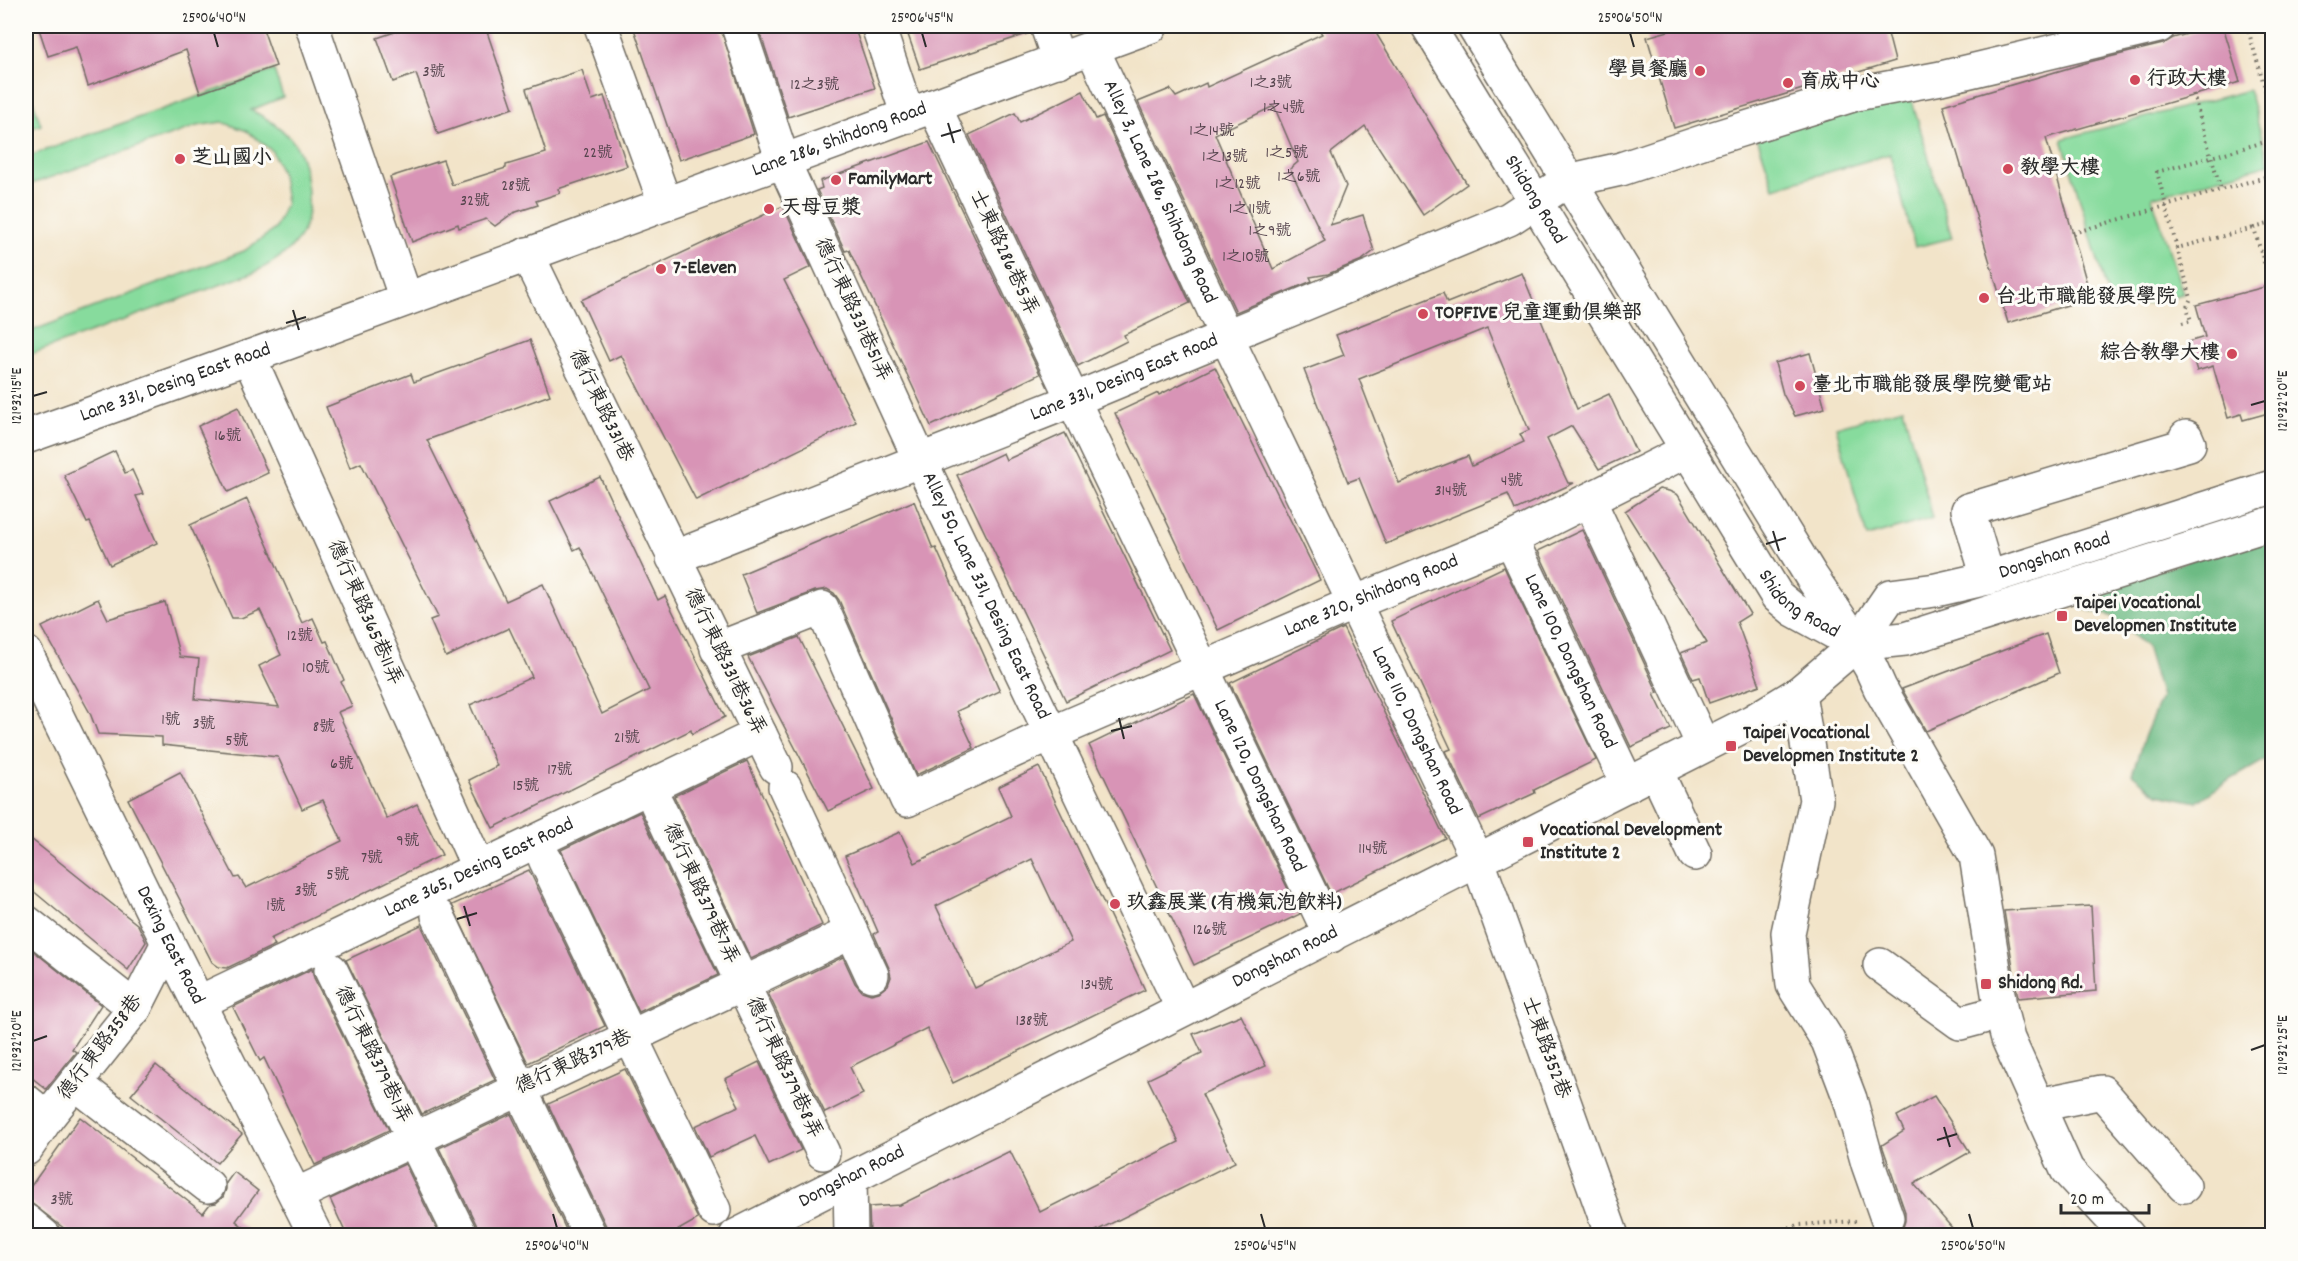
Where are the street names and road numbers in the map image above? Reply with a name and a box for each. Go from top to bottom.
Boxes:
street label: Alley 3, Lane 286, Shihdong Road [1095,76,1223,309]
street label: Lane 286, Shihdong Road [748,95,931,185]
street label: Shidong Road [1496,150,1573,250]
street label: 士東路286巷5弄 [962,186,1044,320]
street label: 德行東路331巷51弄 [806,233,898,387]
street label: Lane 331, Desing East Road [1026,327,1223,429]
street label: Lane 331, Desing East Road [76,336,275,430]
street label: 德行東路331巷 [561,345,640,468]
street label: Alley 50, Lane 331, Desing East Road [914,468,1056,724]
street label: Dongshan Road [1996,526,2114,588]
street label: 德行東路365巷11弄 [319,536,409,690]
street label: Lane 320, Shihdong Road [1280,548,1463,645]
street label: Shidong Road [1750,564,1844,646]
street label: Lane 100, Dongshan Road [1516,570,1623,754]
street label: 德行東路331巷36弄 [676,584,772,740]
street label: Lane 110, Dongshan Road [1363,642,1468,820]
street label: Lane 120, Dongshan Road [1206,696,1312,877]
street label: Lane 365, Desing East Road [380,811,579,926]
street label: 德行東路379巷7弄 [655,819,745,969]
street label: Dexing East Road [128,882,211,1010]
street label: Dongshan Road [1228,919,1343,996]
street label: 德行東路379巷1弄 [327,981,417,1129]
street label: 德行東路358巷 [52,988,151,1107]
street label: 德行東路379巷8弄 [738,992,828,1144]
street label: 士東路352巷 [1514,993,1577,1104]
street label: 德行東路379巷 [511,1023,638,1102]
street label: Dongshan Road [794,1139,910,1216]

